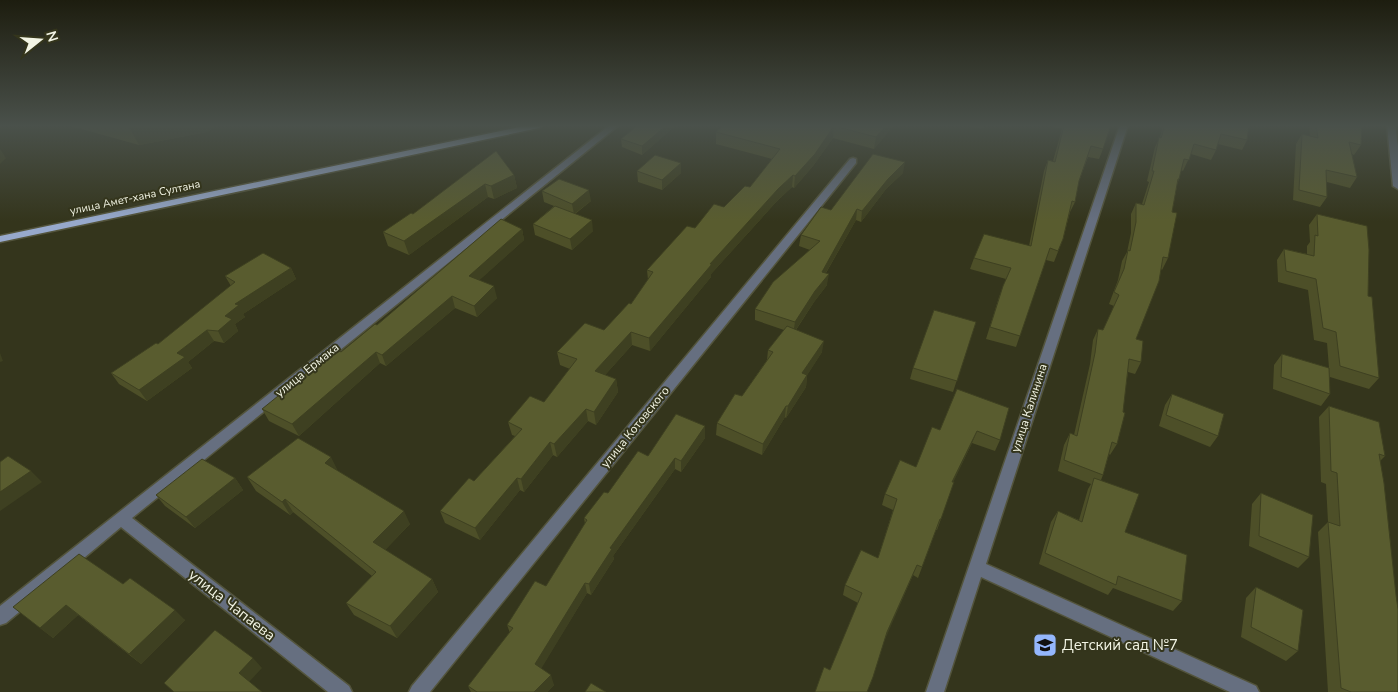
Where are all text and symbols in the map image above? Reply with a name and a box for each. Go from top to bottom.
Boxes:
north arrow [15,15,65,65]
text: N [41,29,63,44]
street label: улица Амет-хана Султана [68,176,202,219]
street label: улица Ермака [272,339,342,401]
street label: улица Калинина [1007,362,1051,454]
street label: улица Котовского [597,383,673,471]
street label: улица Чапаева [184,565,280,645]
school or university icon: Детский сад №7 [1032,632,1058,658]
place label: Детский сад №7 [1062,635,1178,655]

